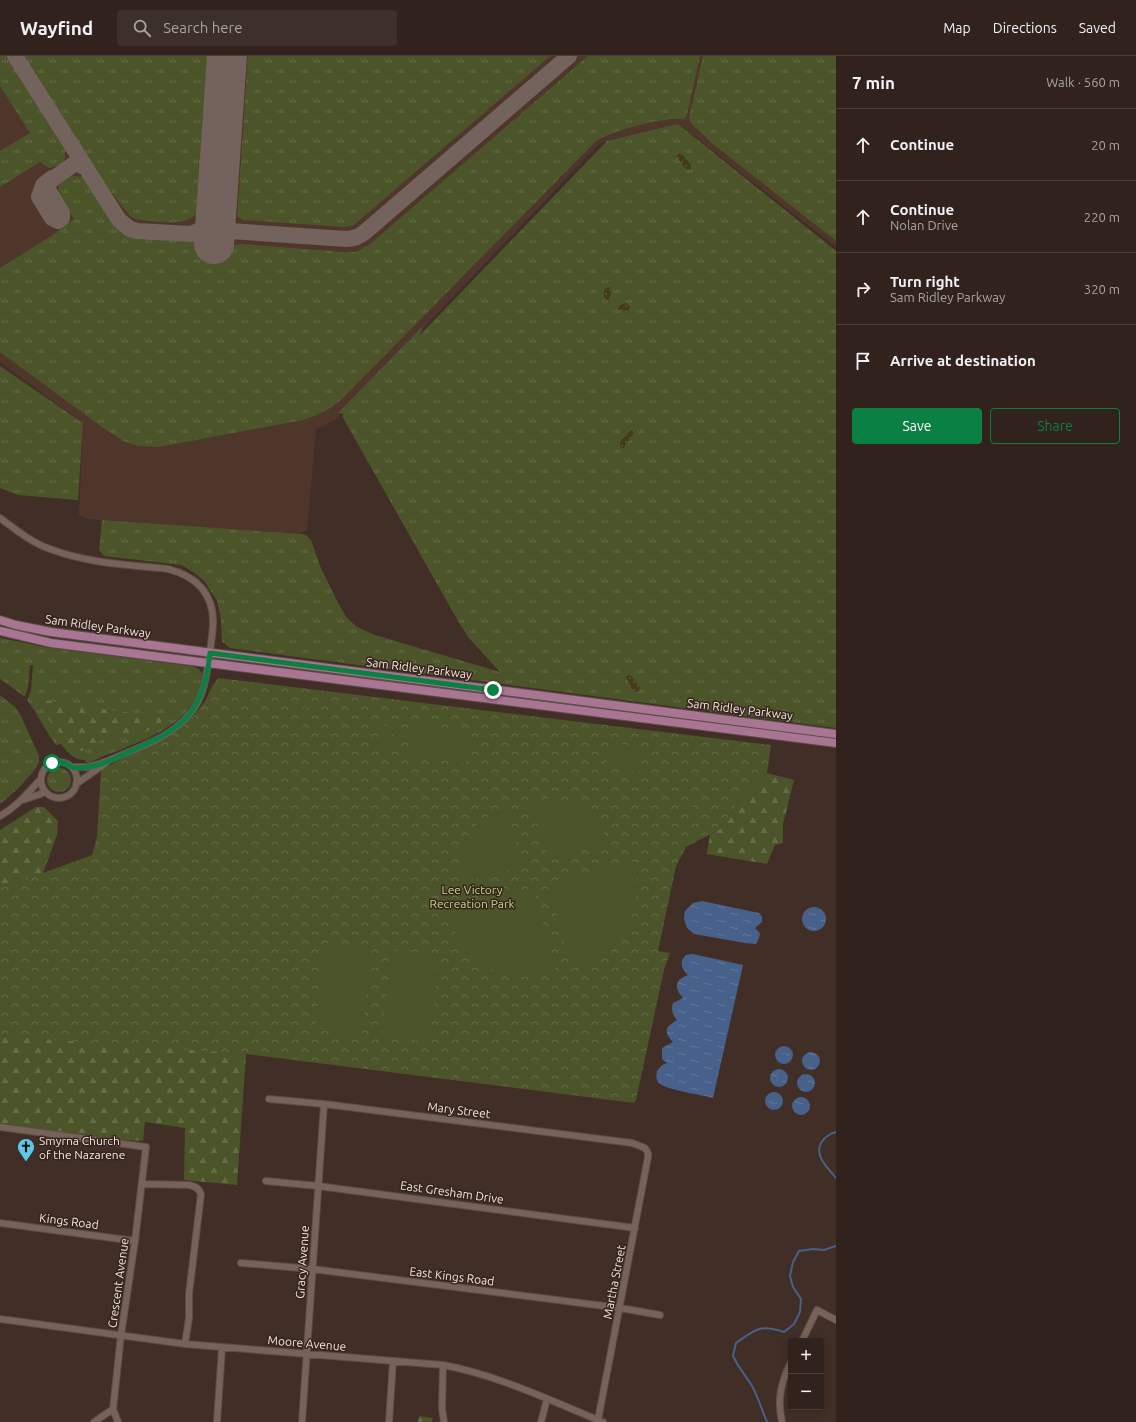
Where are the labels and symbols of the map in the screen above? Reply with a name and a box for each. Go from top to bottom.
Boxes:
street label: Sam Ridley Parkway [44,612,152,640]
street label: Sam Ridley Parkway [365,655,473,681]
route end [484,681,502,699]
street label: Sam Ridley Parkway [686,696,794,722]
route start [43,754,61,772]
park label: Lee Victory Recreation Park [429,883,515,910]
street label: Mary Street [427,1100,492,1120]
place label: Smyrna Church of the Nazarene [39,1134,125,1161]
church icon: Smyrna Church of the Nazarene [16,1137,36,1162]
street label: East Gresham Drive [399,1178,505,1206]
street label: Kings Road [39,1211,99,1231]
street label: Gracy Avenue [293,1225,311,1299]
street label: Crescent Avenue [105,1237,131,1329]
street label: Martha Street [600,1244,628,1320]
street label: East Kings Road [409,1264,495,1288]
street label: Moore Avenue [267,1333,347,1353]

